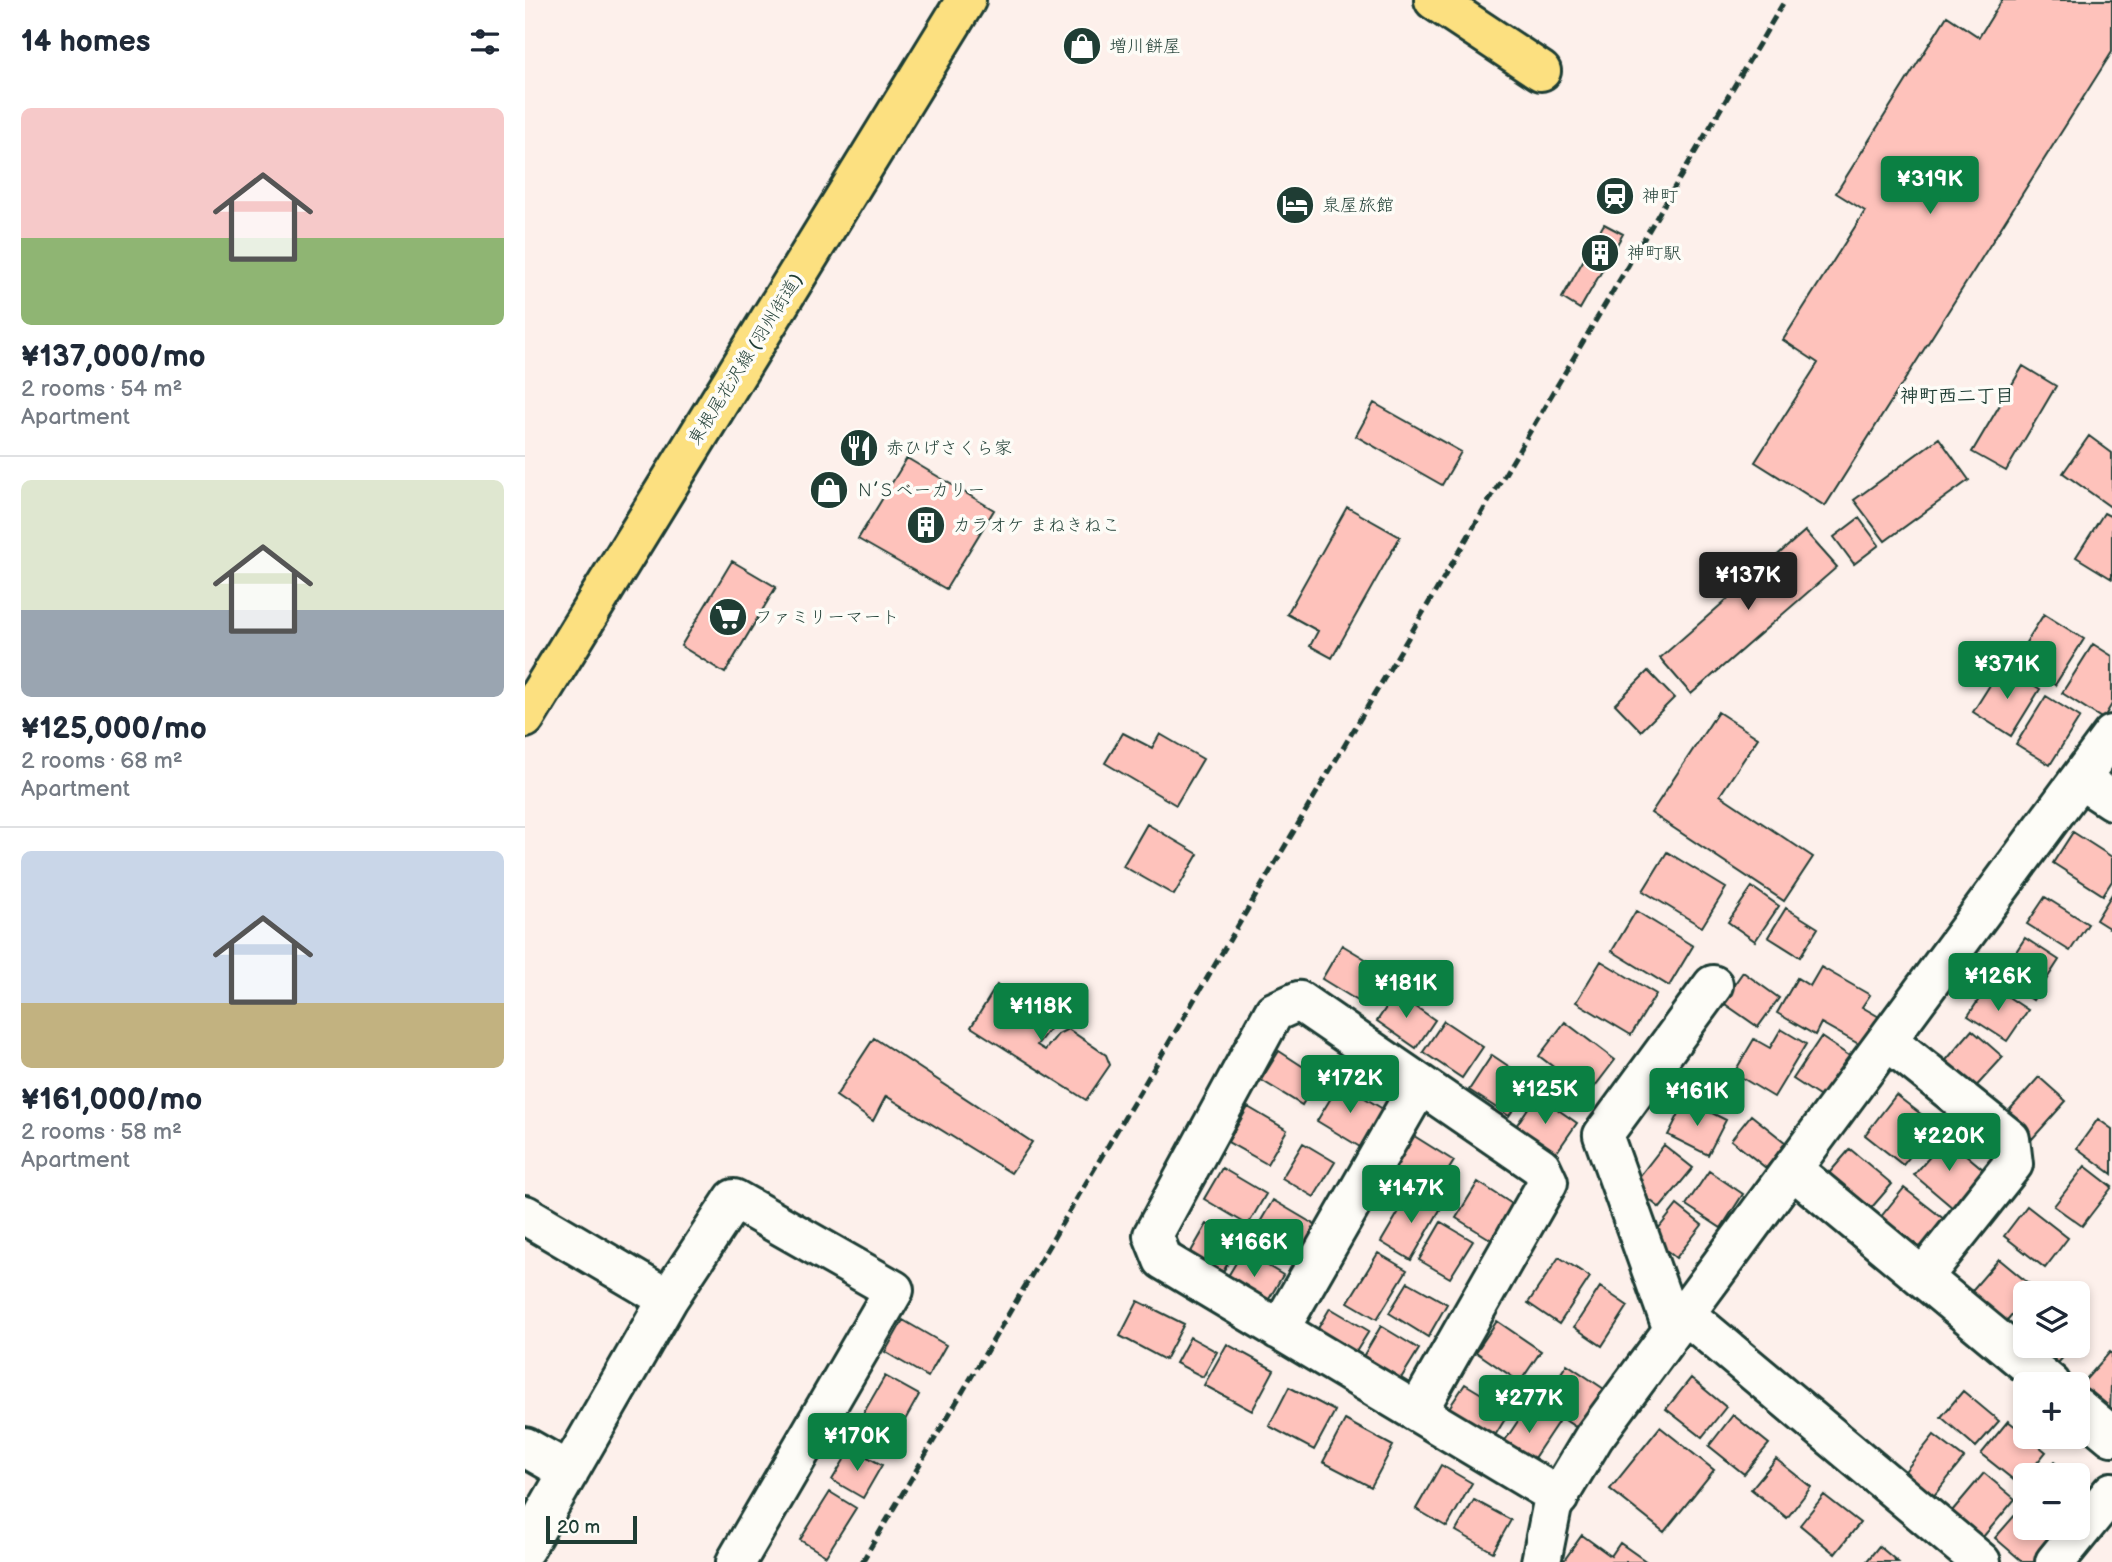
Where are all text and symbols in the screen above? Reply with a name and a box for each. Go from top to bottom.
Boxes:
icon: filters [466,23,504,61]
text: 14 homes [21,24,150,60]
shop icon: 増川餅屋 [1061,25,1103,67]
place label: 増川餅屋 [1109,36,1181,57]
icon: home [200,154,326,280]
pin: ¥319K [1881,156,1979,216]
text: ¥319K [1897,165,1963,193]
station icon: 神町 [1594,175,1636,217]
hotel icon: 泉屋旅館 [1274,184,1316,226]
place label: 神町 [1642,186,1678,207]
place label: 泉屋旅館 [1322,195,1394,216]
building icon: 神町駅 [1579,232,1621,274]
place label: 神町駅 [1627,243,1681,264]
street label: 東根尾花沢線 (羽州街道) [684,270,807,449]
text: ¥137,000/mo [21,339,206,375]
text: 2 rooms · 54 m² [21,375,183,403]
district label: 神町西二丁目 [1900,385,2014,408]
text: Apartment [21,403,130,431]
restaurant icon: 赤ひげさくら家 [838,427,880,469]
place label: 赤ひげさくら家 [886,438,1012,459]
shop icon: Ｎ’Ｓベーカリー [808,469,850,511]
place label: Ｎ’Ｓベーカリー [856,480,985,501]
building icon: カラオケ まねきねこ [905,504,947,546]
place label: カラオケ まねきねこ [953,515,1120,536]
icon: home [200,526,326,652]
pin: ¥137K [1699,552,1797,612]
text: ¥137K [1715,561,1781,589]
supermarket icon: ファミリーマート [707,596,749,638]
place label: ファミリーマート [755,607,899,628]
pin: ¥371K [1958,642,2056,701]
text: ¥371K [1974,650,2040,678]
text: ¥125,000/mo [21,711,207,747]
text: 2 rooms · 68 m² [21,747,183,775]
text: Apartment [21,775,130,803]
icon: home [200,897,326,1023]
pin: ¥126K [1949,954,2047,1013]
pin: ¥181K [1357,960,1455,1020]
text: ¥126K [1964,962,2032,990]
text: ¥181K [1375,969,1437,997]
pin: ¥118K [992,984,1090,1043]
text: ¥118K [1010,992,1072,1020]
pin: ¥172K [1301,1056,1399,1115]
text: ¥172K [1317,1064,1383,1092]
pin: ¥125K [1496,1066,1594,1126]
pin: ¥161K [1648,1068,1746,1128]
text: ¥125K [1512,1075,1578,1103]
text: ¥161K [1665,1077,1729,1105]
text: ¥161,000/mo [21,1082,202,1118]
pin: ¥220K [1900,1114,1998,1173]
text: 2 rooms · 58 m² [21,1118,182,1146]
text: ¥220K [1913,1122,1985,1150]
text: Apartment [21,1146,130,1174]
pin: ¥147K [1362,1166,1460,1225]
text: ¥147K [1378,1174,1444,1202]
pin: ¥166K [1205,1220,1303,1279]
text: ¥166K [1220,1228,1288,1256]
map controls [2013,1281,2090,1540]
button: layers [2013,1281,2090,1358]
button: + [2013,1372,2090,1449]
pin: ¥277K [1480,1376,1578,1435]
text: ¥277K [1495,1384,1563,1412]
pin: ¥170K [808,1414,906,1473]
text: ¥170K [824,1422,890,1450]
button: − [2013,1463,2090,1540]
scale bar [546,1513,637,1545]
text: 20 m [557,1516,600,1539]

